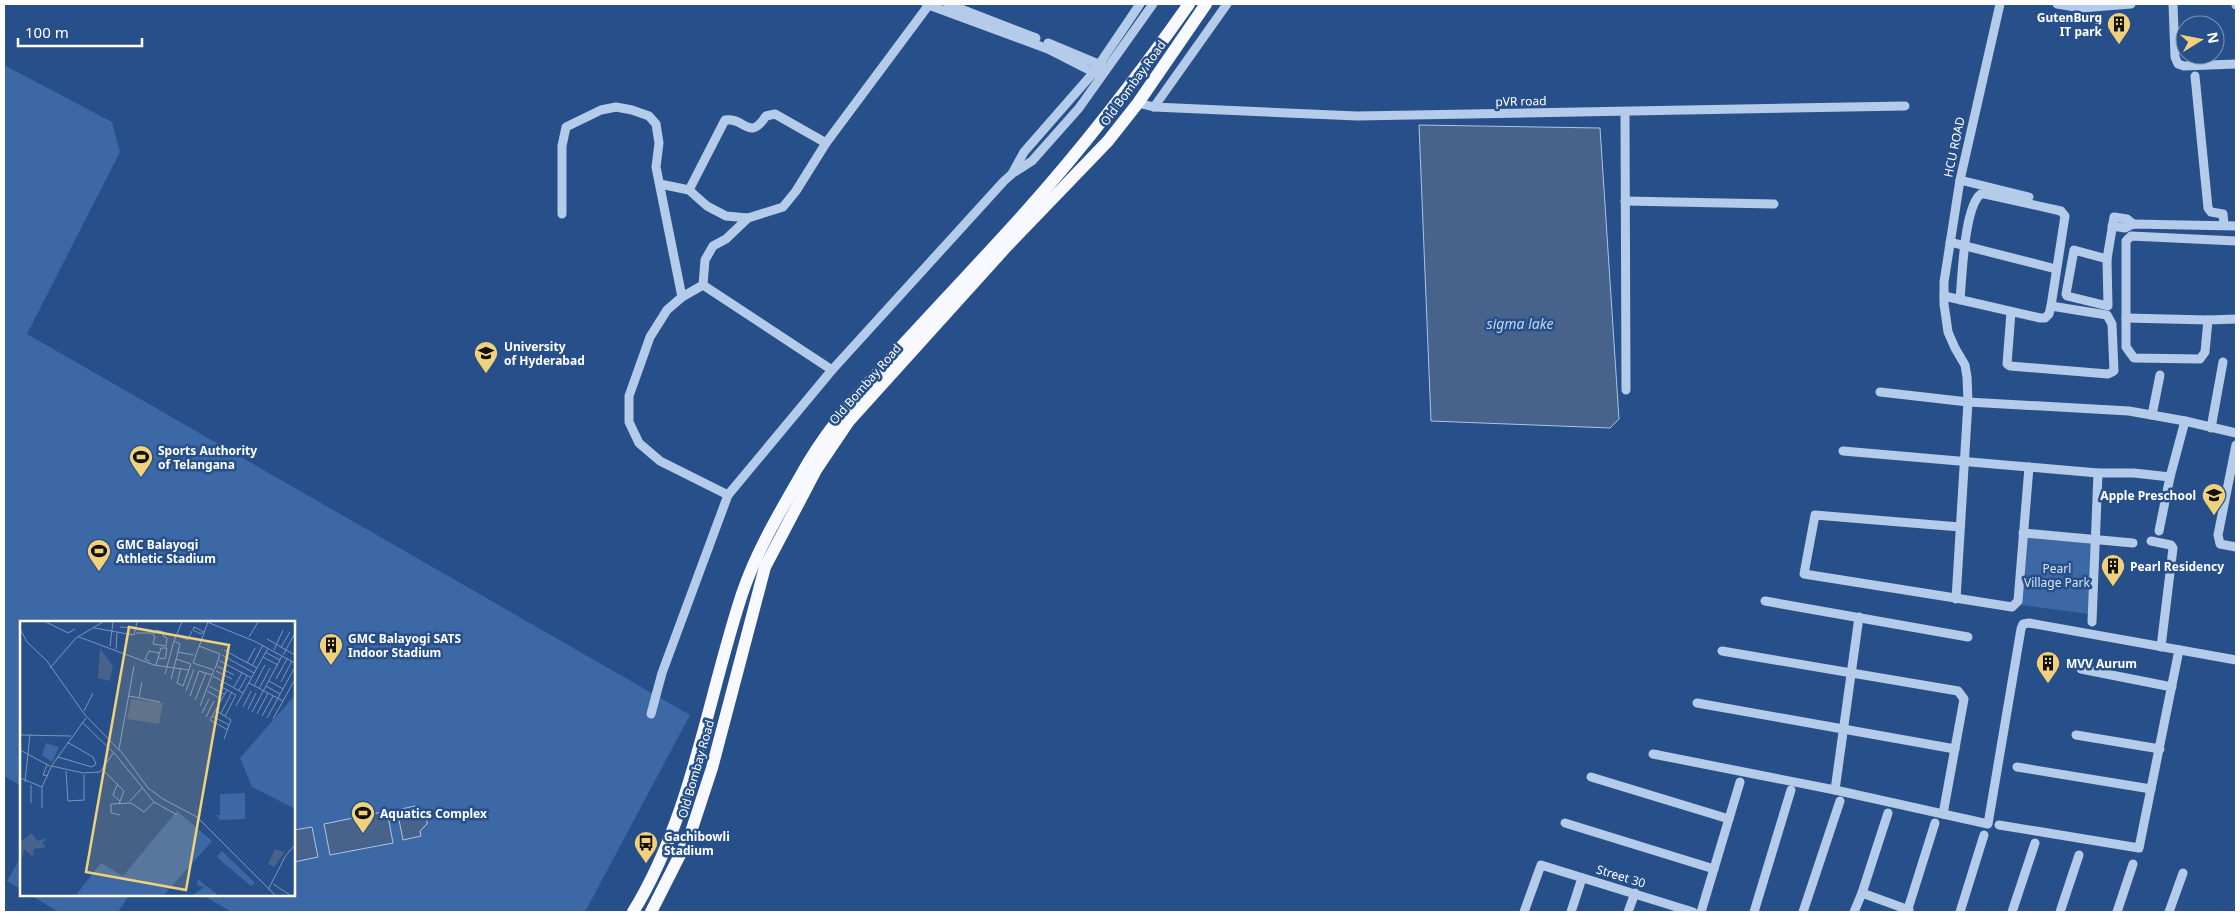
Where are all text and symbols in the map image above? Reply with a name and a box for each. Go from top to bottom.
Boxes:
place label: GutenBurg IT park [2037,9,2103,40]
building icon: GutenBurg IT park [2106,11,2132,45]
scale bar [18,15,141,47]
north arrow [2175,15,2225,65]
text: 100 m [25,22,69,42]
text: N [2203,30,2224,45]
street label: Old Bombay Road [1096,37,1170,129]
street label: pVR road [1495,92,1547,110]
street label: HCU ROAD [1939,115,1969,179]
water label: sigma lake [1487,314,1553,333]
place label: University of Hyderabad [504,338,585,369]
school or university icon: University of Hyderabad [473,340,499,374]
street label: Old Bombay Road [825,340,905,428]
place label: Sports Authority of Telangana [158,442,257,473]
sports icon: Sports Authority of Telangana [128,444,154,478]
school or university icon: Apple Preschool [2201,482,2227,516]
place label: Apple Preschool [2100,487,2196,504]
place label: GMC Balayogi Athletic Stadium [116,536,216,567]
sports icon: GMC Balayogi Athletic Stadium [86,538,112,572]
building icon: Pearl Residency [2100,553,2126,587]
place label: Pearl Residency [2130,558,2224,575]
park label: Pearl Village Park [2024,560,2091,591]
inset map [20,621,295,896]
place label: GMC Balayogi SATS Indoor Stadium [348,630,461,661]
building icon: GMC Balayogi SATS Indoor Stadium [318,632,344,666]
building icon: MVV Aurum [2035,650,2061,684]
place label: MVV Aurum [2066,655,2137,672]
street label: Old Bombay Road [674,718,718,820]
sports icon: Aquatics Complex [350,800,376,834]
place label: Aquatics Complex [380,805,487,822]
place label: Gachibowli Stadium [664,828,730,859]
bus stop icon: Gachibowli Stadium [633,830,659,864]
street label: Street 30 [1594,861,1648,892]

